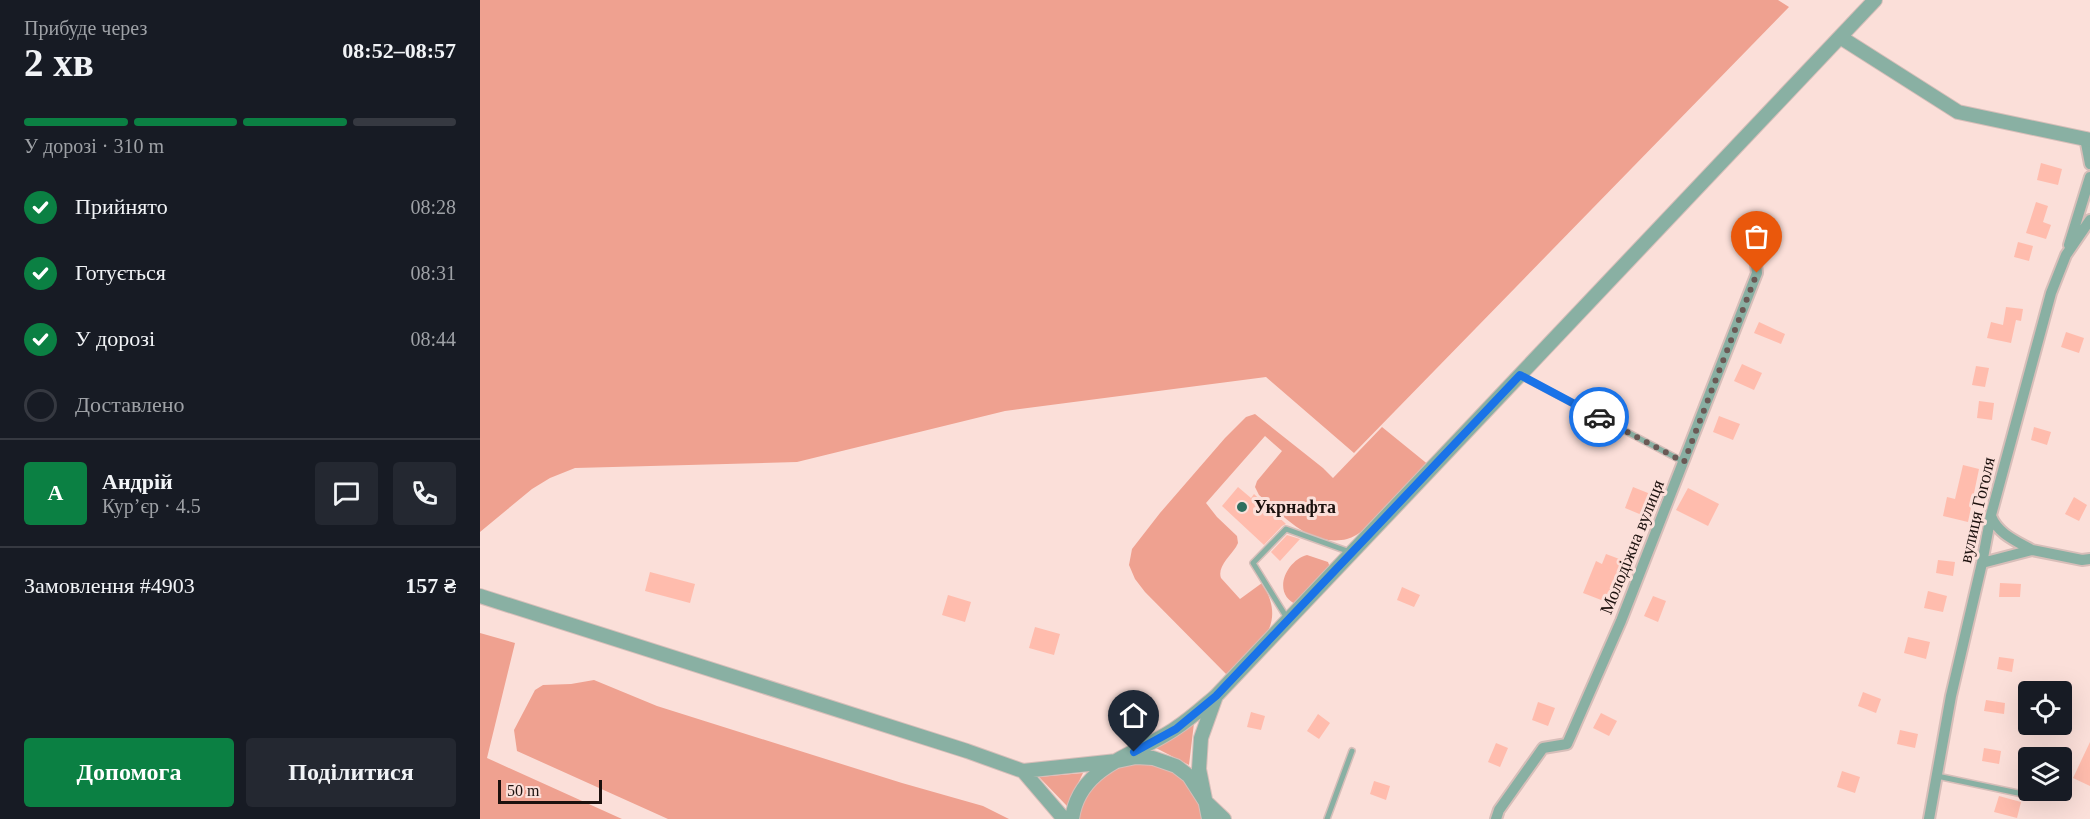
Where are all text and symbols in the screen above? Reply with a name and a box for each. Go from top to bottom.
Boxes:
text: Прибуде через [24,17,147,39]
text: 08:52–08:57 [342,38,456,63]
text: 2 хв [24,41,94,84]
text: У дорозі · 310 m [24,135,164,157]
icon: check [24,191,57,224]
text: Прийнято [75,194,168,219]
text: 08:28 [410,196,456,218]
pin [1731,211,1782,273]
icon: bag [1740,220,1773,253]
icon: check [24,257,57,290]
text: Готується [75,260,166,285]
text: 08:31 [410,262,456,284]
icon: check [24,323,57,356]
text: У дорозі [75,326,155,351]
text: 08:44 [410,328,456,350]
courier [1569,387,1629,447]
text: Доставлено [75,392,185,417]
icon: car [1583,401,1616,434]
street label: вулиця Гоголя [1955,455,1999,565]
button: chat [315,462,378,525]
button: phone [393,462,456,525]
text: Андрій [102,469,173,494]
street label: Молодіжна вулиця [1596,477,1668,617]
text: А [48,480,63,505]
text: Кур’єр · 4.5 [102,495,201,517]
place label: Укрнафта [1254,497,1336,517]
marker: Укрнафта [1235,500,1249,514]
text: Замовлення #4903 [24,573,195,598]
text: 157 ₴ [405,573,456,598]
map controls [2018,681,2072,801]
button: locate [2018,681,2072,735]
pin [1108,690,1159,752]
icon: home [1117,699,1150,732]
button: Допомога [24,738,234,807]
button: Поділитися [246,738,456,807]
button: layers [2018,747,2072,801]
scale bar [498,777,602,804]
text: 50 m [507,782,539,799]

